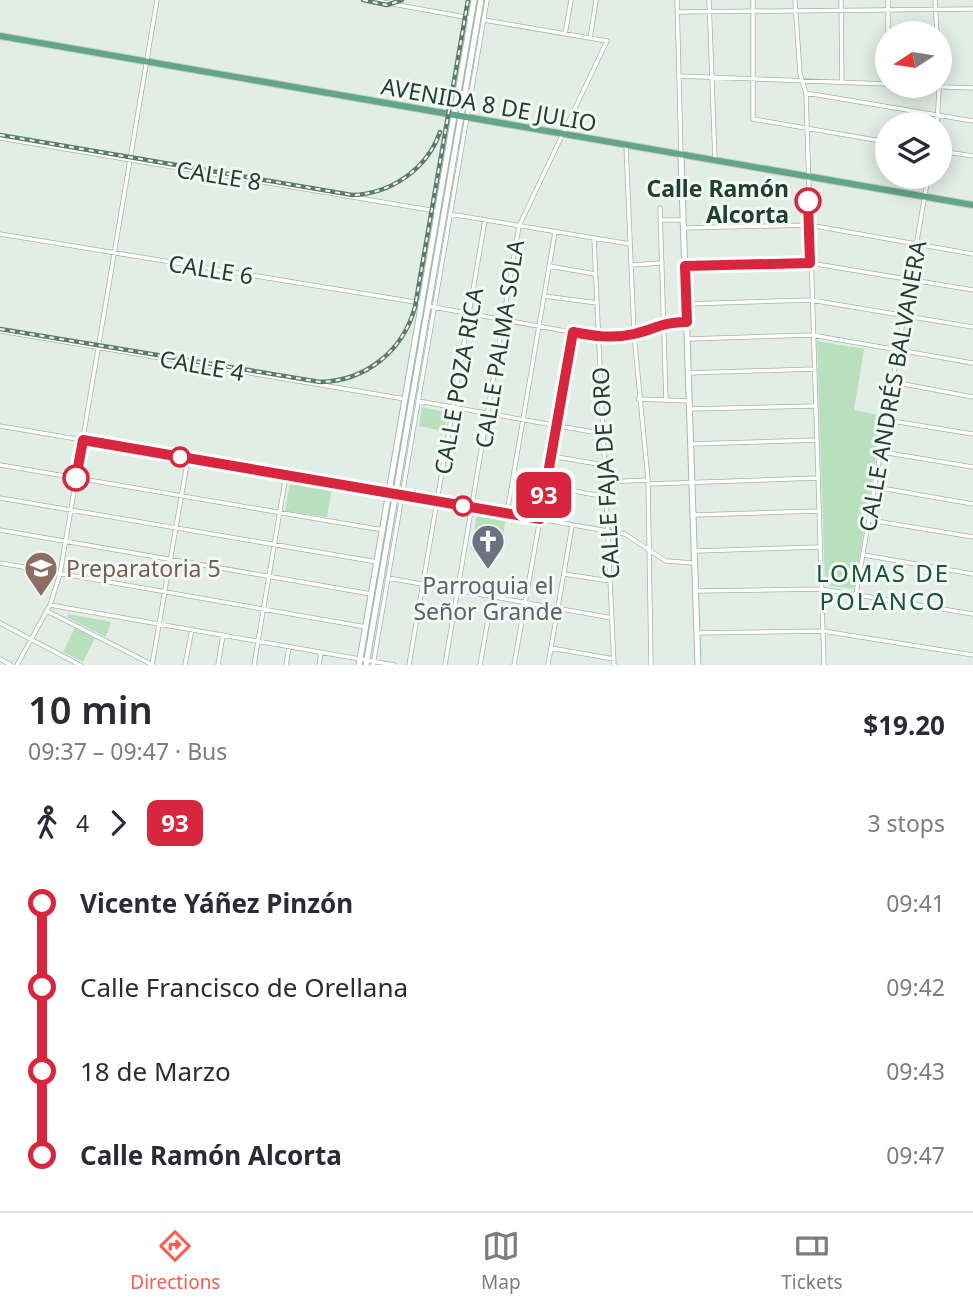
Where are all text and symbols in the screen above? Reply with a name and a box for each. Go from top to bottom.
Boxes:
north arrow [875,21,952,98]
map controls [875,21,952,189]
street label: AVENIDA 8 DE JULIO [379,69,599,139]
button: layers [875,112,952,189]
street label: CALLE 8 [174,153,264,197]
place label: Calle Ramón Alcorta [646,172,789,230]
marker: Calle Ramón Alcorta [795,188,821,214]
street label: CALLE PALMA SOLA [467,237,531,450]
street label: CALLE ANDRÉS BALVANERA [851,238,933,534]
street label: CALLE 6 [166,247,256,291]
street label: CALLE POZA RICA [426,285,490,477]
street label: CALLE 4 [157,342,247,388]
street label: CALLE FAJA DE ORO [583,366,627,580]
unlabelled marker [170,447,190,467]
unlabelled marker [63,465,89,491]
line badge: 93 [512,472,576,518]
text: 93 [530,478,558,511]
unlabelled marker [453,496,473,516]
church icon: Parroquia el Señor Grande [469,522,507,571]
school or university icon: Preparatoria 5 [22,549,60,598]
place label: Preparatoria 5 [66,552,221,584]
district label: LOMAS DE POLANCO [816,556,950,617]
place label: Parroquia el Señor Grande [413,569,563,627]
text: 10 min [28,683,153,735]
text: $19.20 [863,707,945,743]
text: 09:37 – 09:47 · Bus [28,735,227,767]
icon: walk [28,804,66,842]
icon: forward [99,804,137,842]
text: 93 [161,806,189,839]
text: 4 [76,807,89,839]
text: 3 stops [867,807,945,839]
text: Vicente Yáñez Pinzón [80,885,353,921]
text: 09:41 [886,887,945,919]
text: Calle Francisco de Orellana [80,969,408,1005]
text: 09:42 [886,971,945,1003]
text: 18 de Marzo [80,1053,231,1089]
text: 09:43 [886,1055,945,1087]
text: Calle Ramón Alcorta [80,1137,342,1173]
text: 09:47 [886,1139,945,1171]
tab: Directions [130,1227,220,1295]
tab: Map [481,1227,521,1295]
tab: Tickets [781,1227,843,1295]

